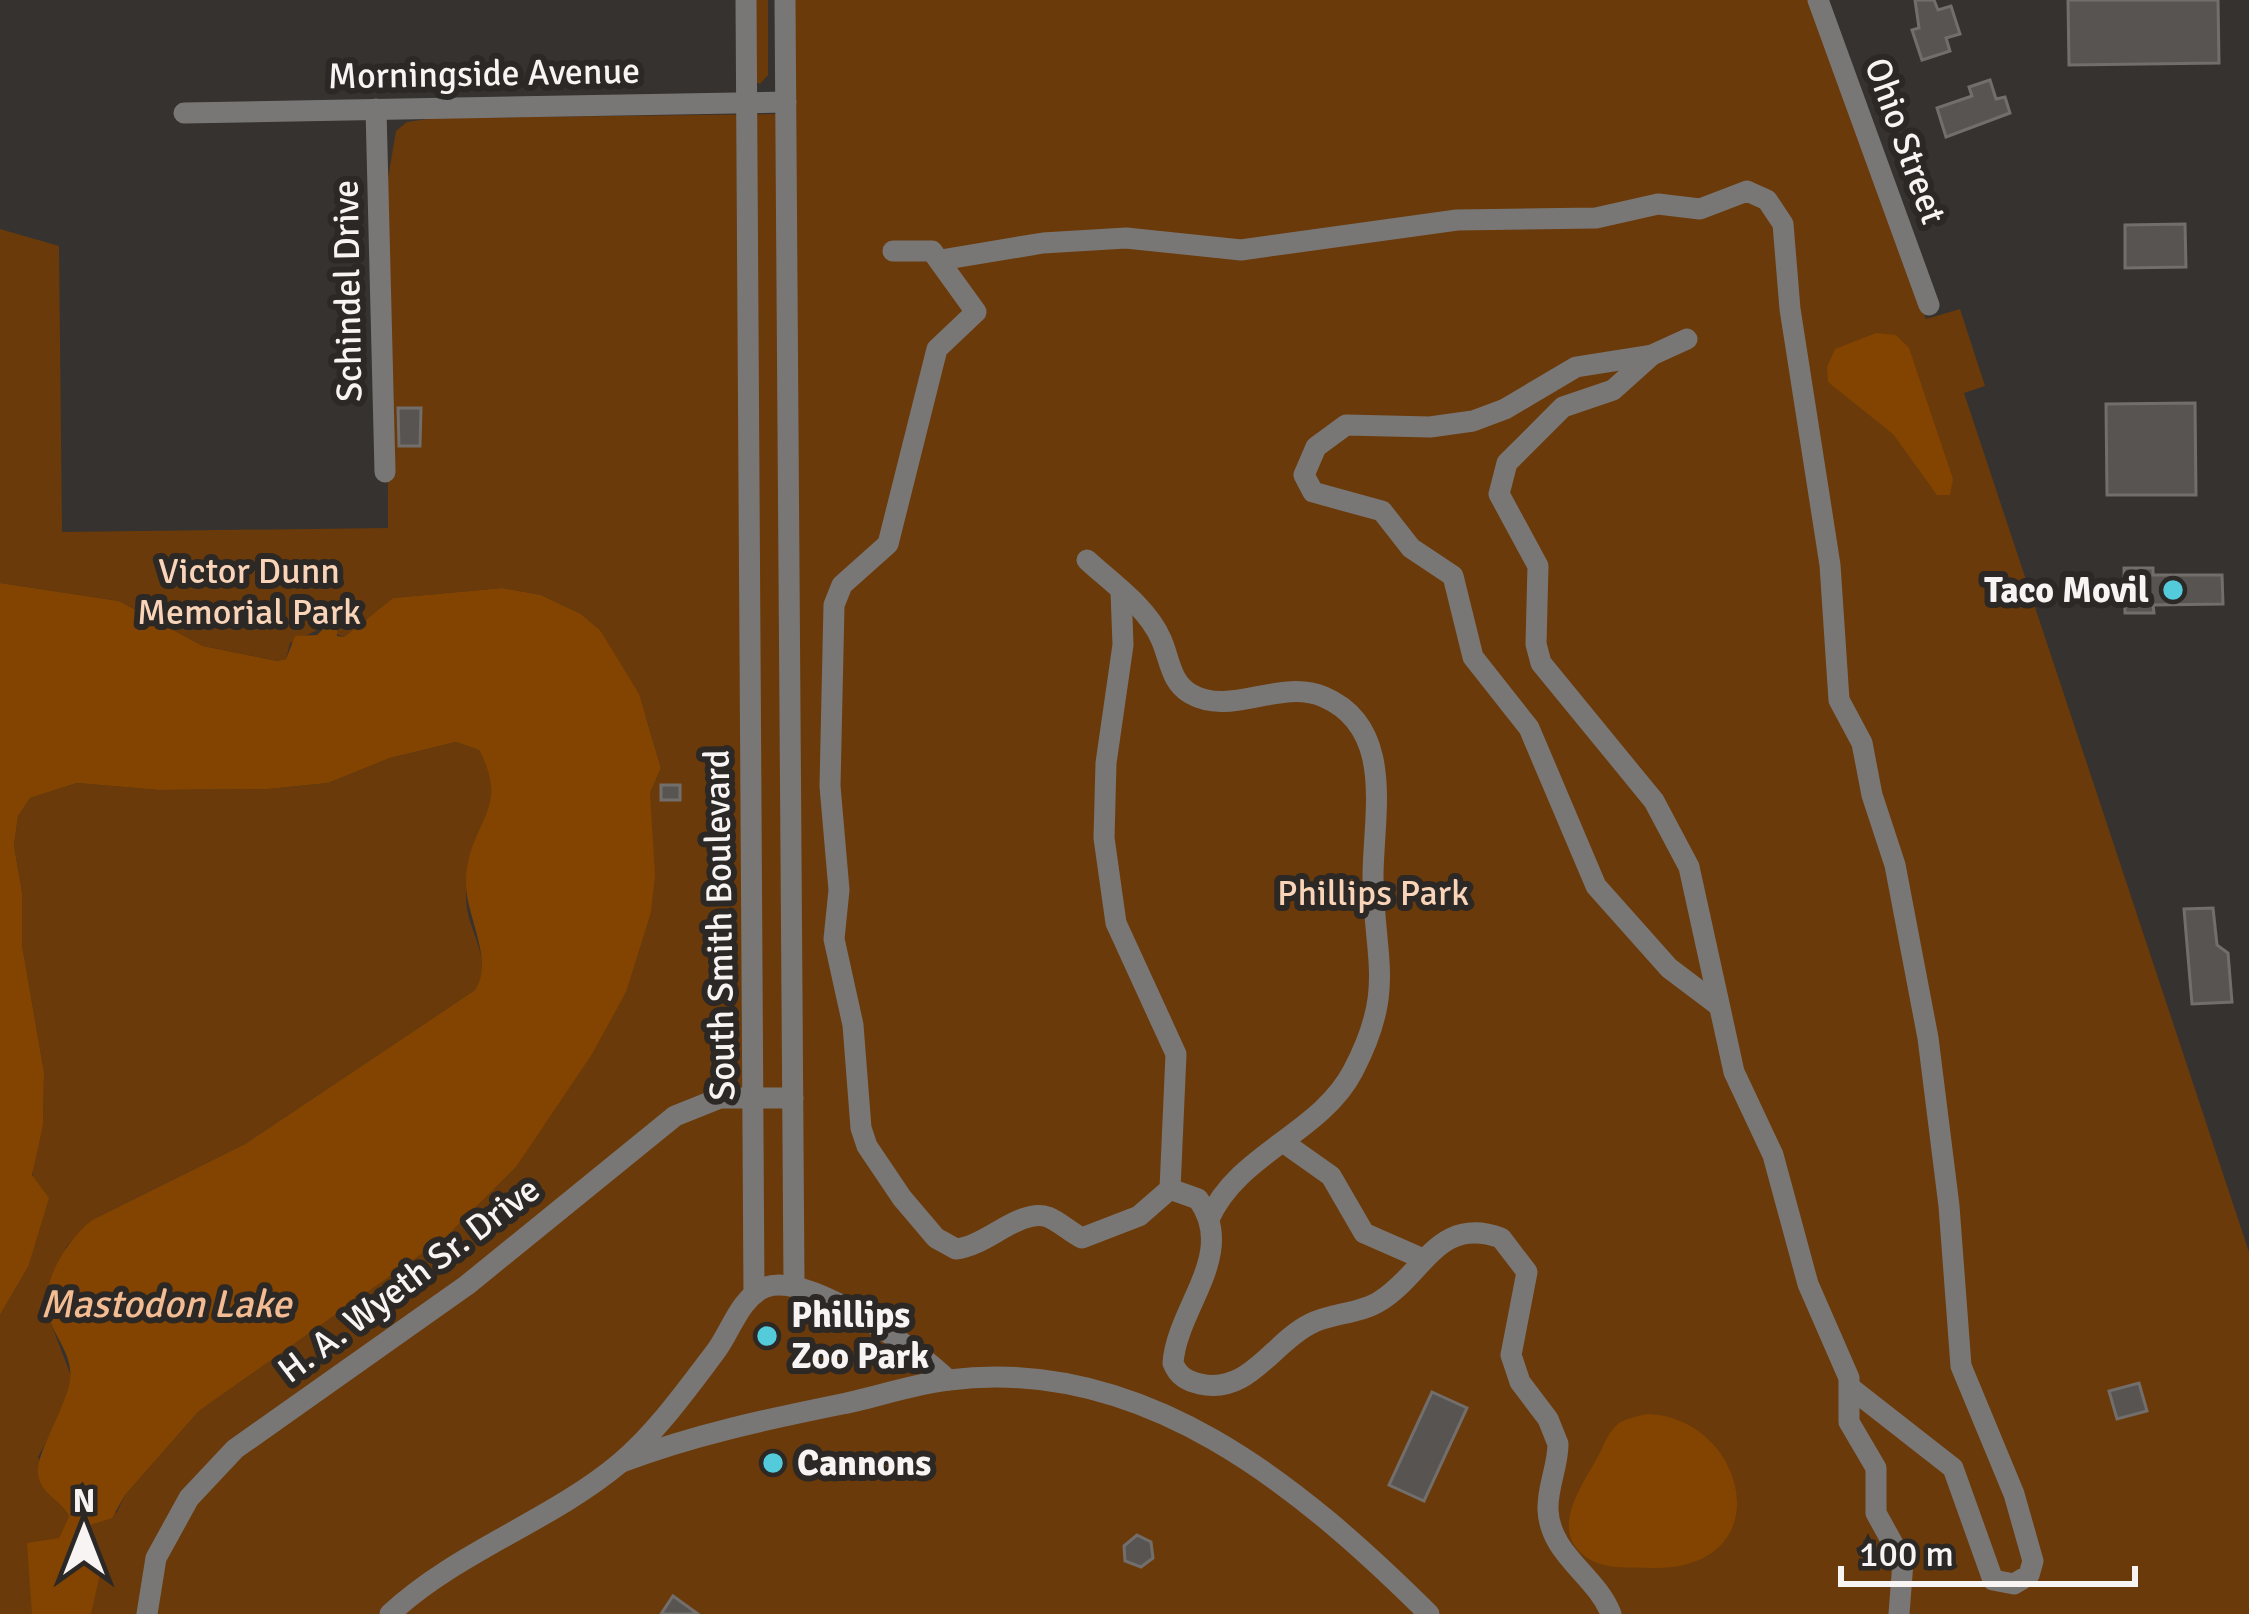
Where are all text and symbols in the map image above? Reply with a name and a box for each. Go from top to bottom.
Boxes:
street label: Morningside Avenue [327,49,641,99]
street label: Ohio Street [1854,52,1956,230]
street label: Schindel Drive [324,180,372,402]
park label: Victor Dunn Memorial Park [137,549,361,635]
place label: Taco Movil [1984,568,2149,613]
marker: Taco Movil [2160,577,2186,603]
street label: South Smith Boulevard [694,749,746,1101]
park label: Phillips Park [1277,871,1469,916]
street label: H. A. Wyeth Sr. Drive [269,1167,549,1393]
water label: Mastodon Lake [41,1280,294,1328]
place label: Phillips Zoo Park [791,1293,929,1379]
marker: Phillips Zoo Park [754,1323,780,1349]
place label: Cannons [797,1441,931,1486]
marker: Cannons [760,1450,786,1476]
north arrow [24,1470,144,1590]
text: N [73,1481,95,1522]
scale bar [1841,1512,2135,1586]
text: 100 m [1859,1532,1954,1577]

